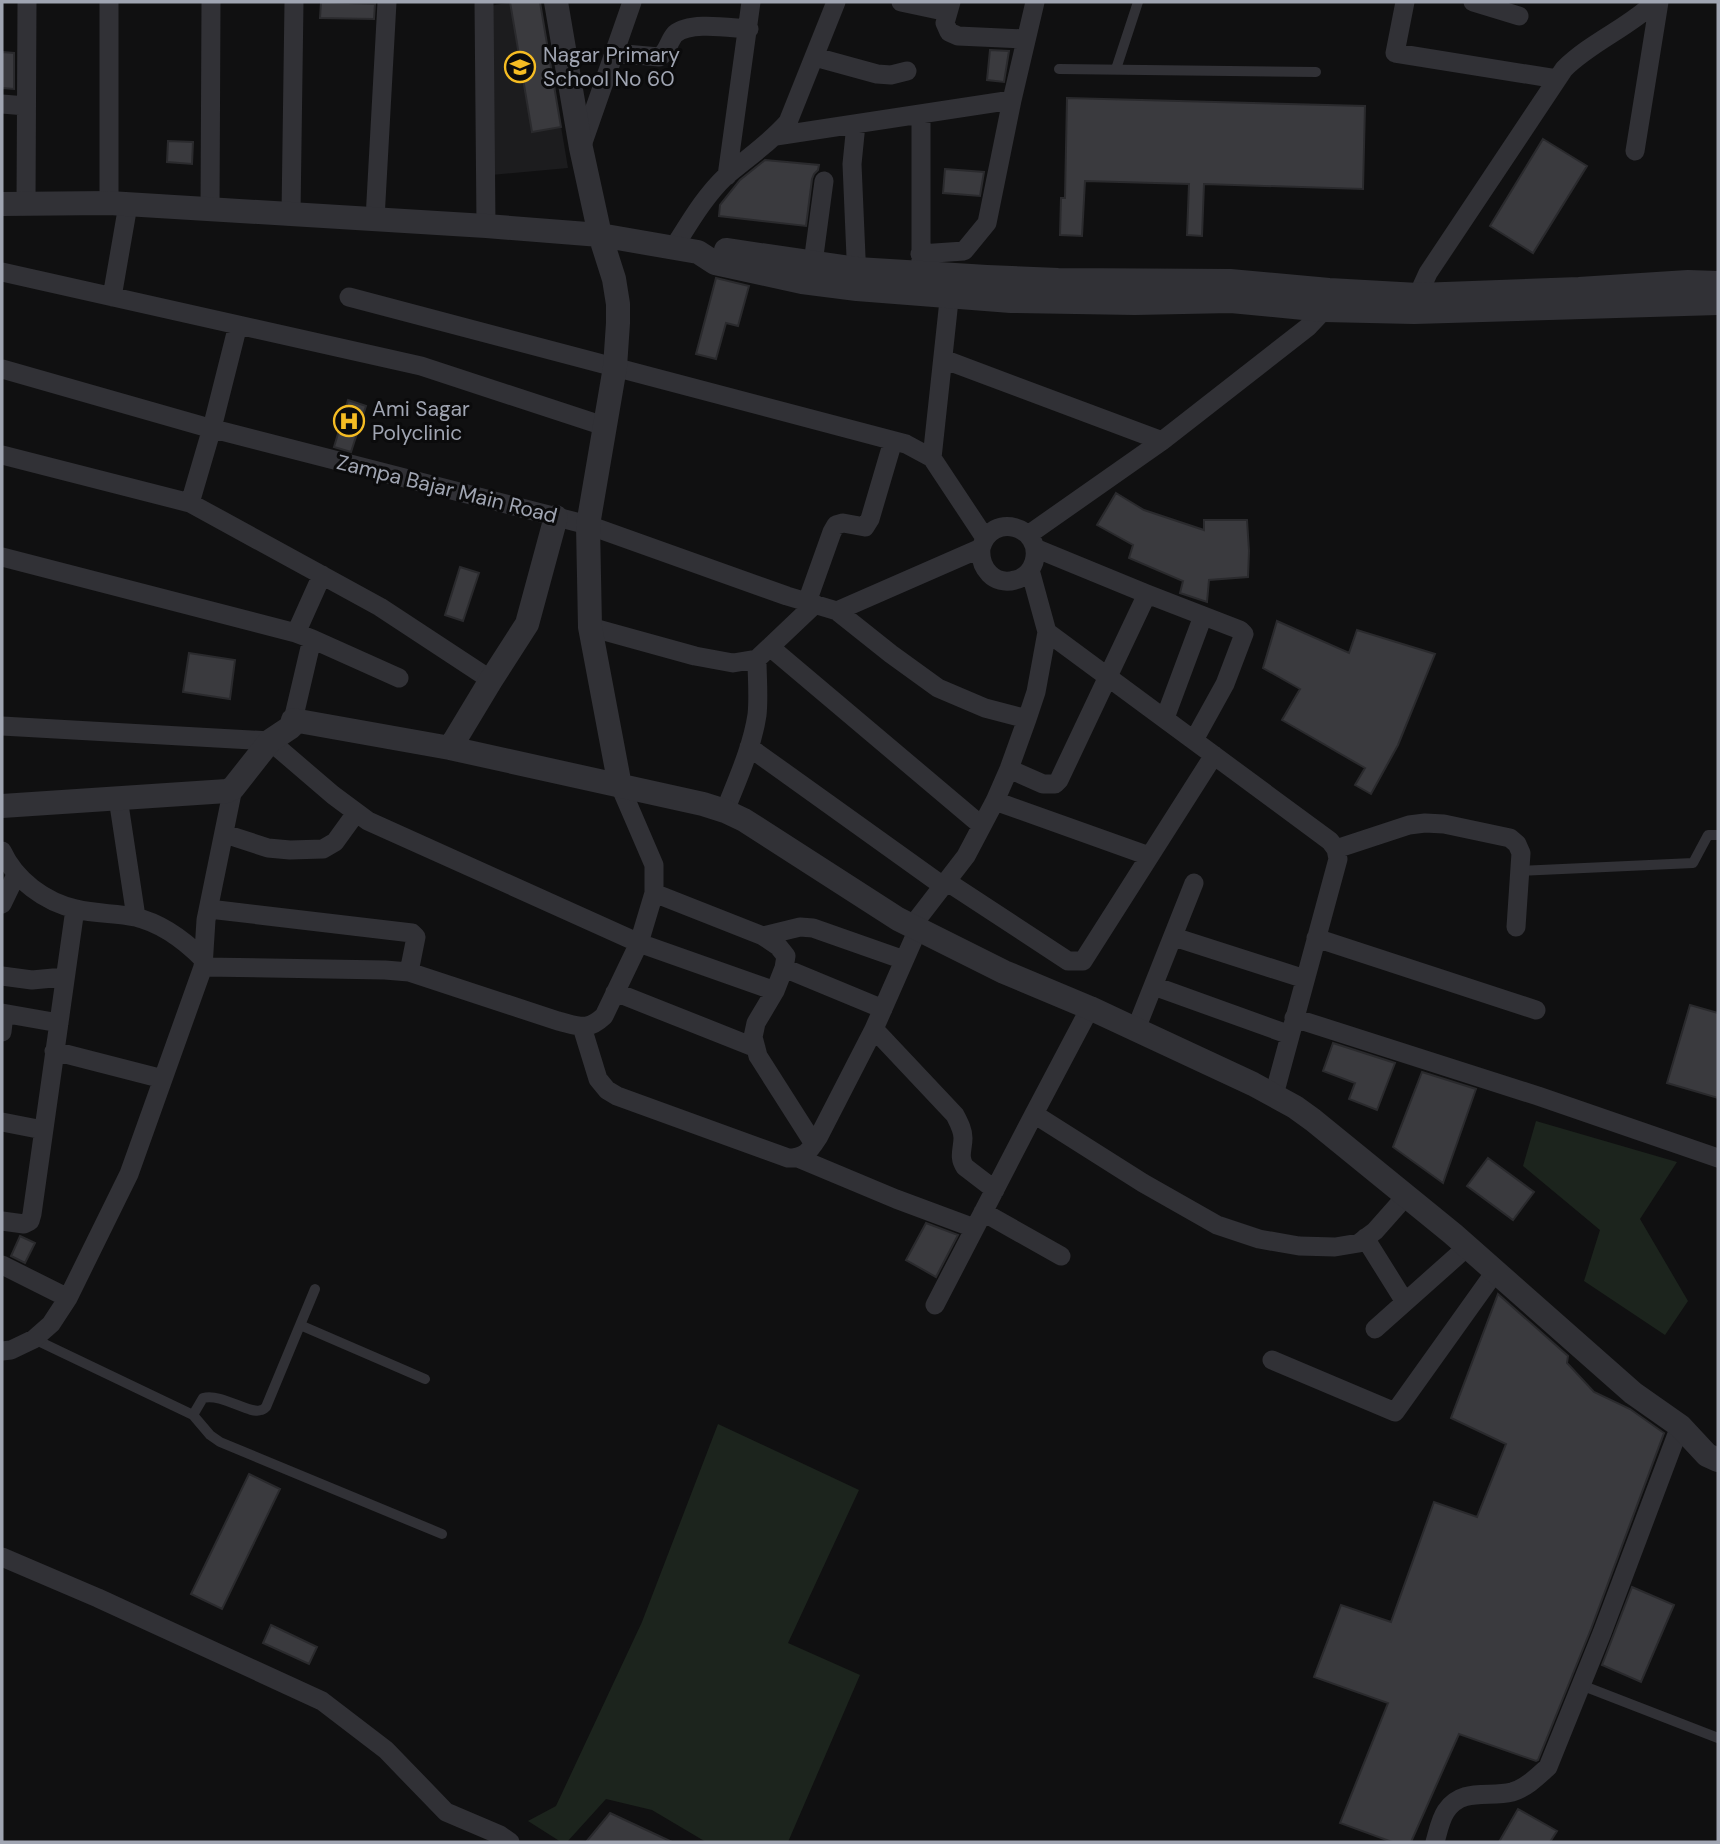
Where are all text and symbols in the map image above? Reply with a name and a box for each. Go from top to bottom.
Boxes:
place label: Nagar Primary School No 60 [543,41,680,93]
school or university icon: Nagar Primary School No 60 [503,50,537,84]
place label: Ami Sagar Polyclinic [372,395,470,447]
hospital icon: Ami Sagar Polyclinic [332,404,366,438]
street label: Zampa Bajar Main Road [334,448,560,530]

